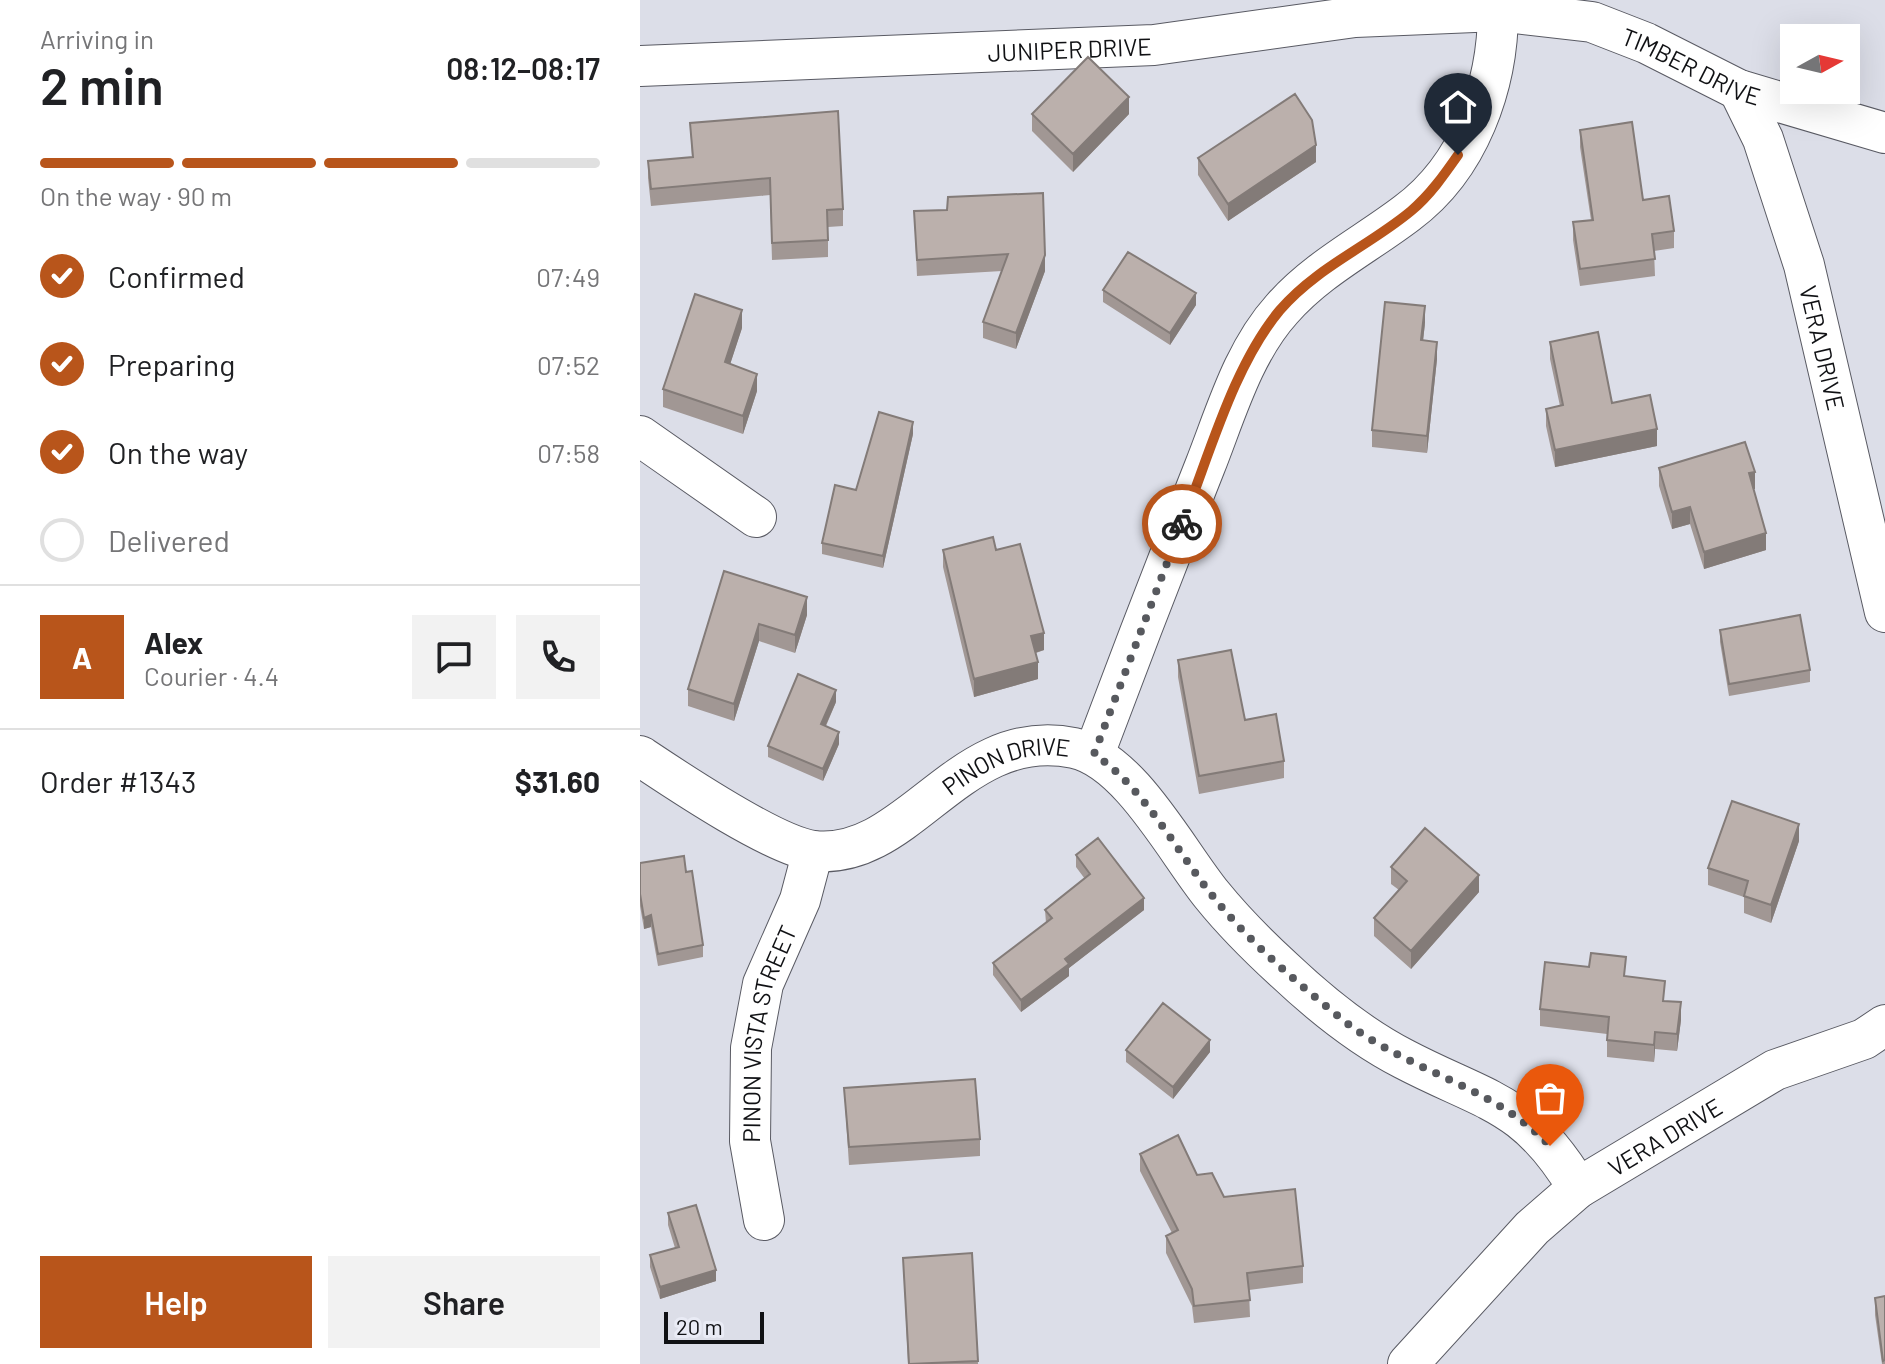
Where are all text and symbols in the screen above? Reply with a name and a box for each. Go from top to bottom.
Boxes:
street label: TIMBER DRIVE [1618,21,1764,110]
text: Arriving in [40,23,154,54]
north arrow [1780,24,1860,104]
map controls [1780,24,1860,104]
street label: JUNIPER DRIVE [987,31,1152,66]
text: 08:12–08:17 [446,50,600,86]
text: 2 min [40,53,164,115]
pin [1424,73,1492,155]
icon: home [1436,85,1480,129]
text: On the way · 90 m [40,180,232,211]
icon: check [40,254,84,298]
text: Confirmed [108,258,245,294]
text: 07:49 [536,261,600,292]
street label: VERA DRIVE [1795,282,1852,413]
icon: check [40,342,84,386]
text: Preparing [108,346,235,382]
text: 07:52 [537,349,600,380]
icon: check [40,430,84,474]
text: On the way [108,434,248,470]
text: 07:58 [537,437,600,468]
courier [1142,484,1222,564]
icon: bike [1160,502,1204,546]
text: Delivered [108,522,230,558]
button: chat [412,615,496,699]
button: phone [516,615,600,699]
text: Alex [144,624,203,660]
text: A [72,639,92,675]
text: Courier · 4.4 [144,660,279,691]
street label: PINON DRIVE [936,731,1072,800]
text: Order #1343 [40,763,196,799]
text: $31.60 [515,763,600,799]
street label: PINON VISTA STREET [735,920,802,1143]
pin [1516,1064,1584,1146]
icon: bag [1528,1076,1572,1120]
street label: VERA DRIVE [1603,1091,1727,1181]
button: Help [40,1256,312,1348]
button: Share [328,1256,600,1348]
scale bar [664,1308,764,1344]
text: 20 m [676,1313,723,1339]

